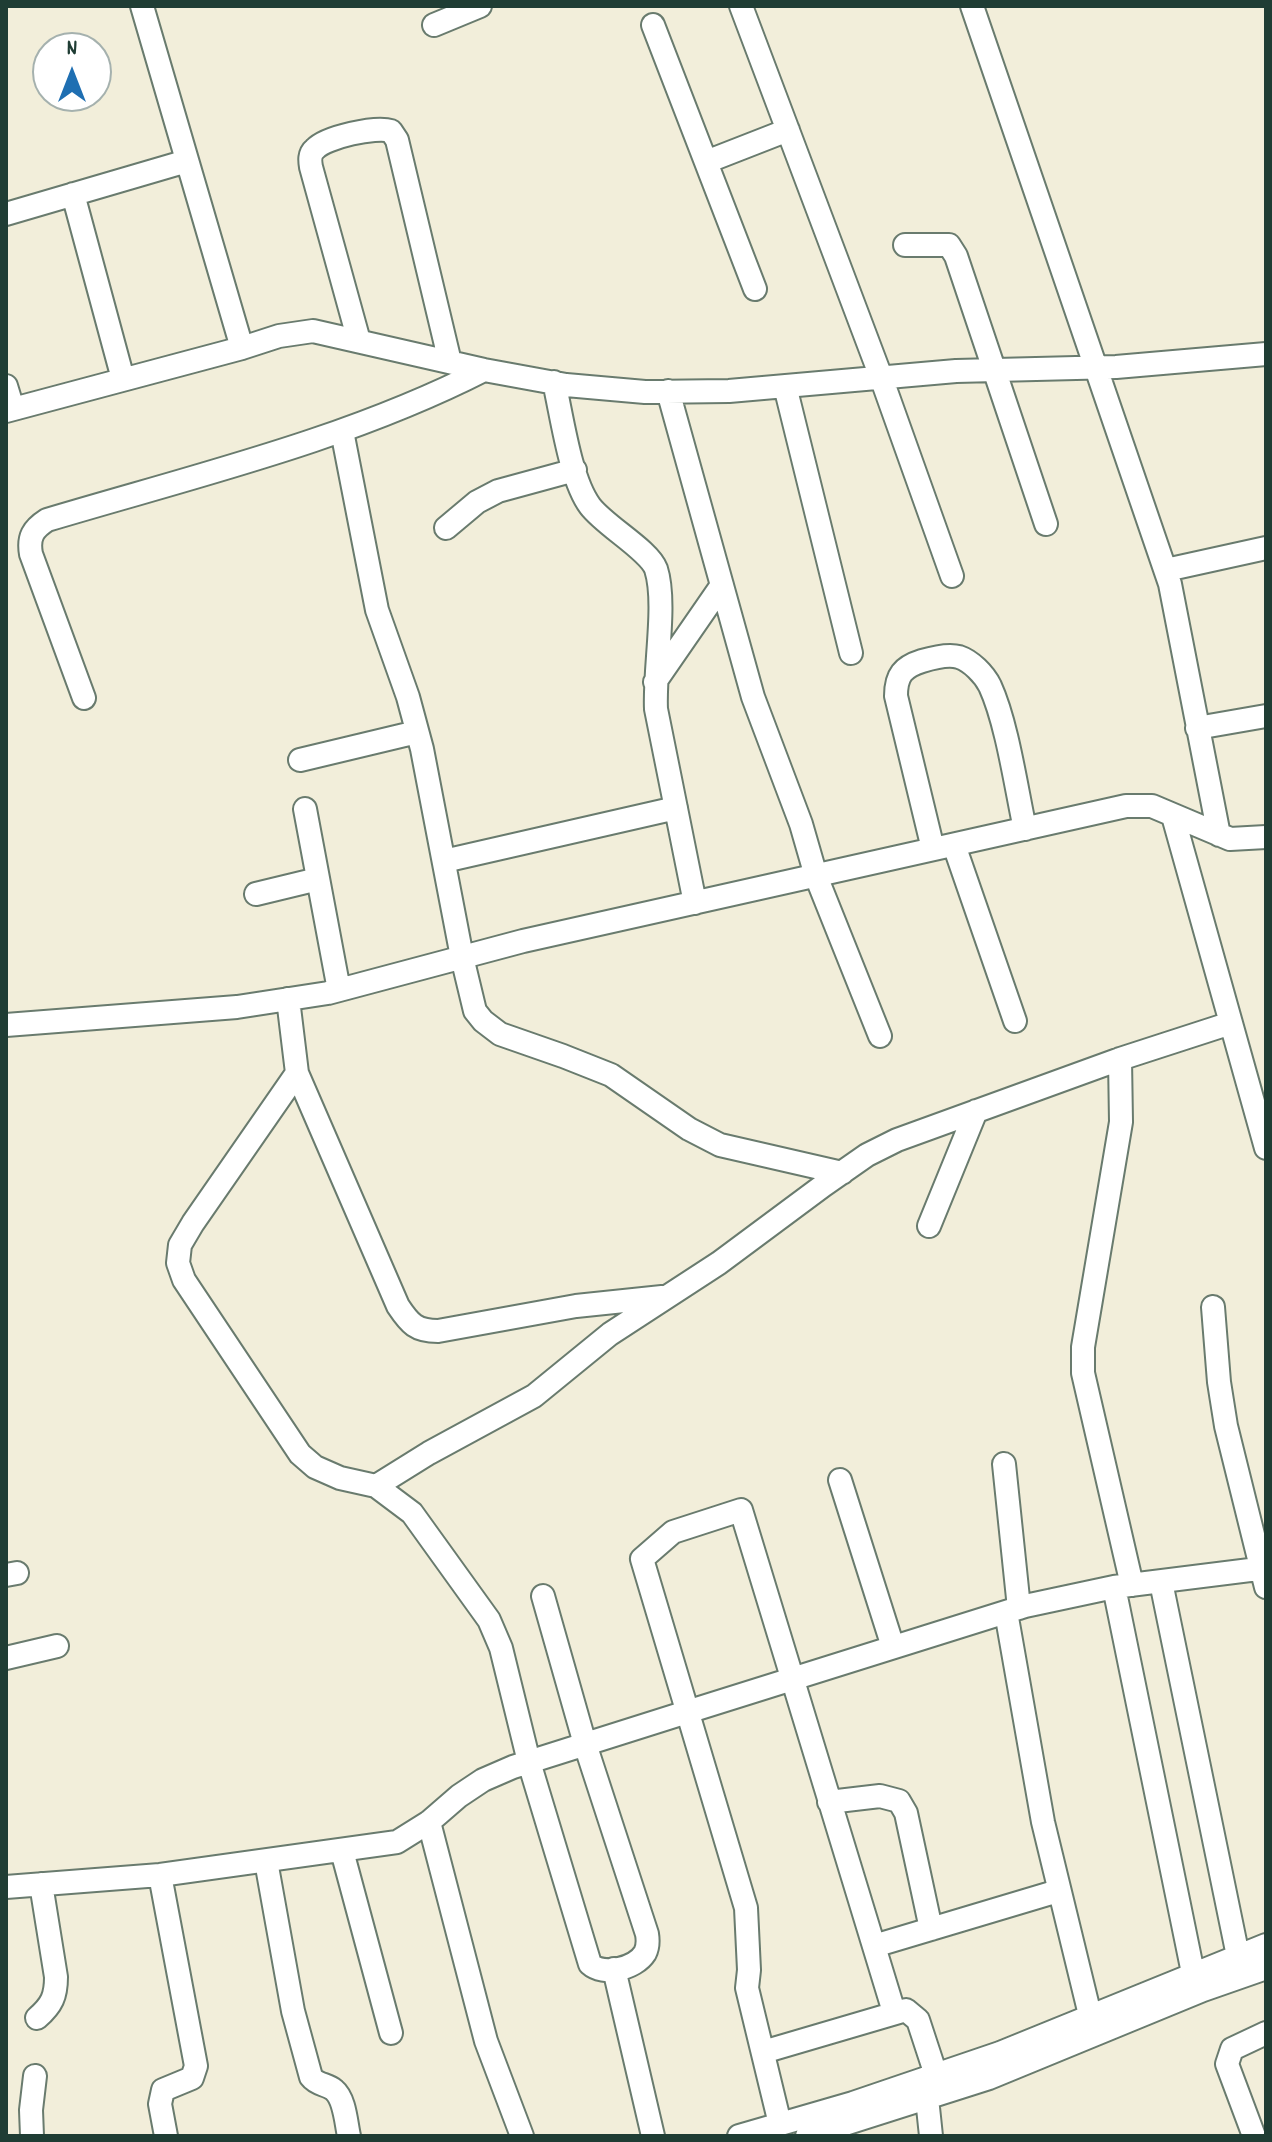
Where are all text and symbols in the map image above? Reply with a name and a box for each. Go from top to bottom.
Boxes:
north arrow [32,32,112,112]
text: N [67,34,77,65]

